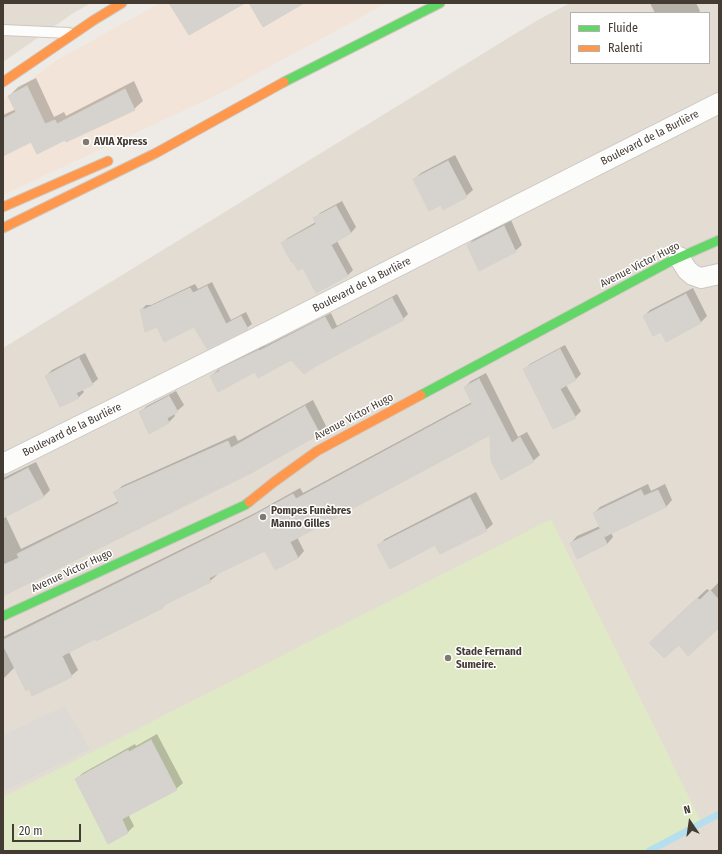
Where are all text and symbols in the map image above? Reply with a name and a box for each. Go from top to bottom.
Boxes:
legend [570,12,710,64]
text: Fluide [608,21,638,35]
text: Ralenti [608,41,643,55]
street label: Boulevard de la Burlière [599,108,701,168]
place label: AVIA Xpress [94,135,147,149]
marker: AVIA Xpress [81,137,91,147]
street label: Avenue Victor Hugo [598,239,682,291]
street label: Boulevard de la Burlière [311,255,413,315]
street label: Avenue Victor Hugo [312,391,396,443]
street label: Boulevard de la Burlière [20,400,124,460]
place label: Pompes Funèbres Manno Gilles [271,504,351,530]
marker: Pompes Funèbres Manno Gilles [258,512,268,522]
street label: Avenue Victor Hugo [30,547,114,595]
place label: Stade Fernand Sumeire. [456,645,522,671]
marker: Stade Fernand Sumeire. [443,653,453,663]
north arrow [670,802,710,842]
text: N [683,803,692,817]
scale bar [14,816,83,842]
text: 20 m [19,824,43,838]

